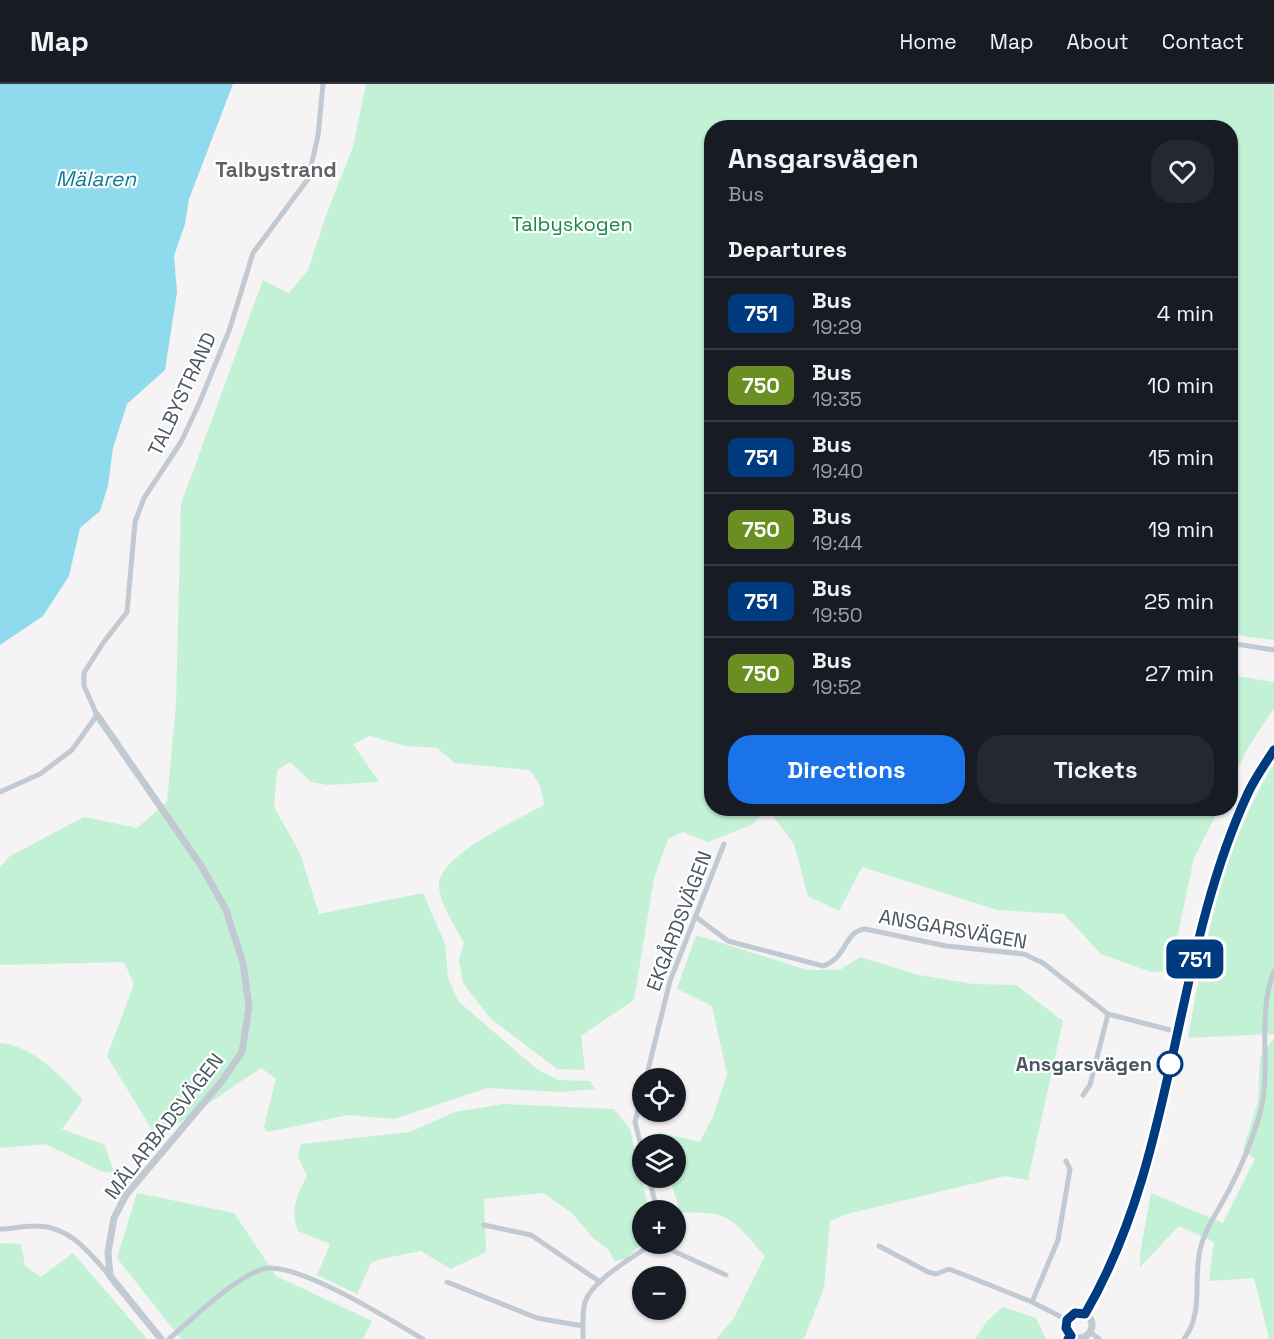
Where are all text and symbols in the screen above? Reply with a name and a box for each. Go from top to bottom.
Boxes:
text: Map [30,23,89,59]
text: Home [899,28,957,55]
text: Map [990,28,1034,55]
text: About [1067,28,1129,55]
text: Contact [1162,28,1244,55]
text: Ansgarsvägen [728,140,919,176]
button: heart [1151,140,1214,203]
district label: Talbystrand [215,156,337,183]
water label: Mälaren [56,165,137,192]
text: Bus [728,181,764,207]
park label: Talbyskogen [511,211,633,237]
text: Departures [728,235,847,263]
text: Bus [812,286,852,314]
text: 4 min [1157,299,1214,327]
text: 751 [744,300,778,327]
text: 19:29 [812,314,862,340]
street label: TALBYSTRAND [142,328,222,460]
text: Bus [812,358,852,386]
text: 10 min [1147,371,1214,399]
text: 750 [742,372,780,399]
text: 19:35 [812,386,862,412]
text: Bus [812,430,852,458]
text: 15 min [1148,443,1214,471]
text: 751 [744,444,778,471]
text: 19:40 [812,458,863,484]
text: Bus [812,502,852,530]
text: 19 min [1148,515,1214,543]
text: 750 [742,516,780,543]
text: 19:44 [812,530,863,556]
text: Bus [812,574,852,602]
text: 25 min [1144,587,1214,615]
text: 751 [744,588,778,615]
text: 19:50 [812,602,862,628]
text: Bus [812,646,852,674]
text: 27 min [1145,659,1214,687]
text: 750 [742,660,780,687]
text: 19:52 [812,674,862,700]
button: Directions [728,735,965,804]
button: Tickets [977,735,1214,804]
street label: EKGÅRDSVÄGEN [640,847,718,995]
street label: ANSGARSVÄGEN [877,903,1029,955]
line badge: 751 [1160,940,1230,978]
text: 751 [1178,946,1212,973]
street label: MÄLARBADSVÄGEN [99,1048,229,1204]
place label: Ansgarsvägen [1016,1051,1152,1077]
marker: Ansgarsvägen [1157,1051,1183,1077]
map controls [632,1068,686,1320]
button: locate [632,1068,686,1122]
button: layers [632,1134,686,1188]
button: + [632,1200,686,1254]
button: − [632,1266,686,1320]

